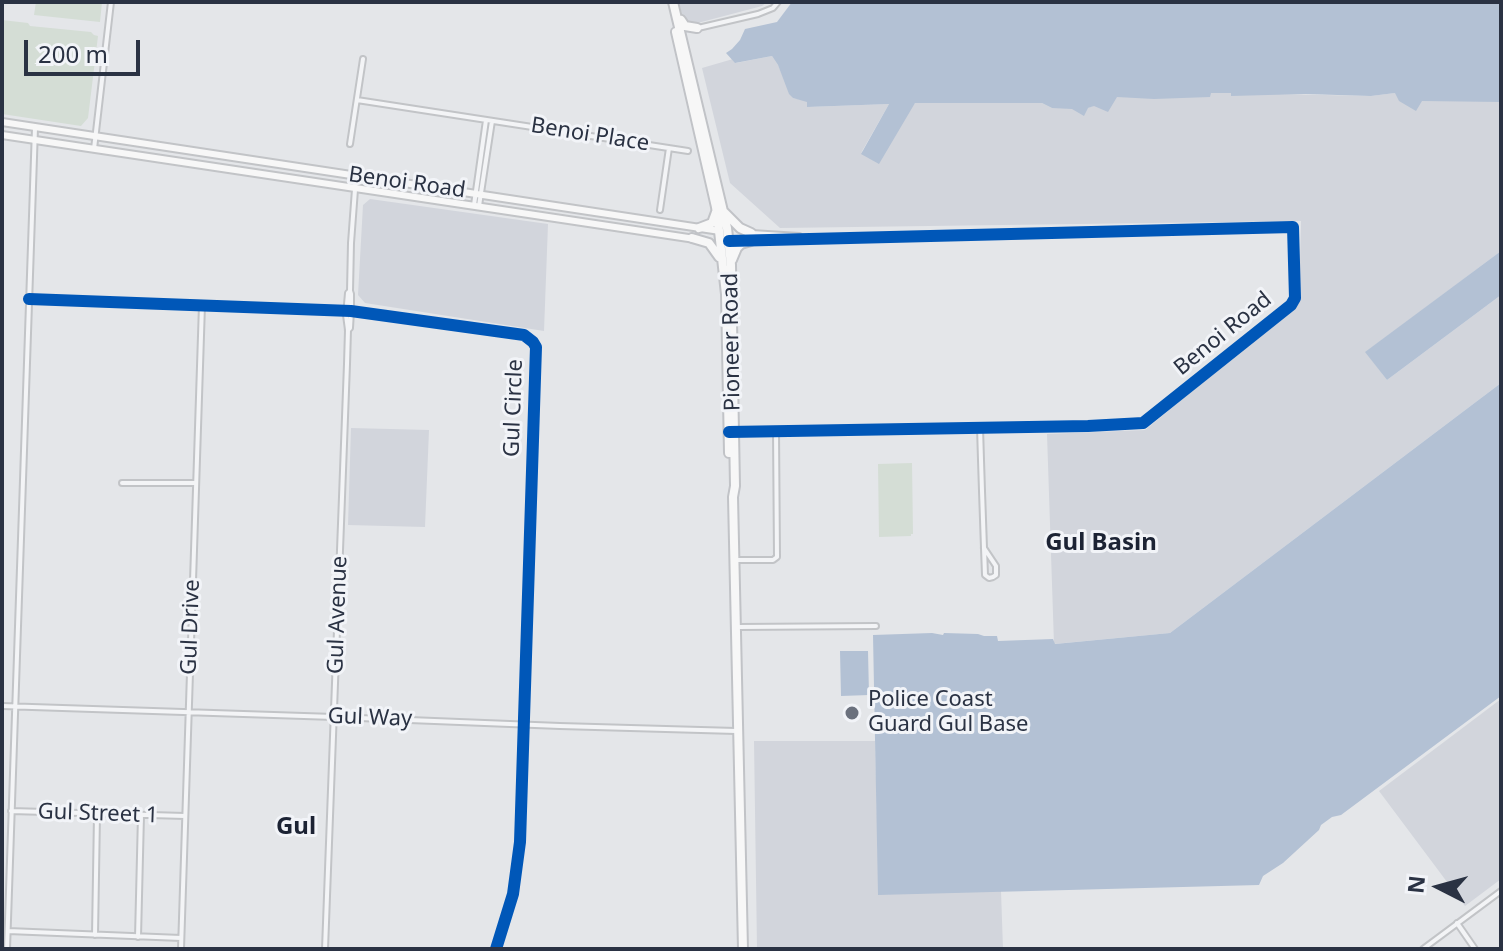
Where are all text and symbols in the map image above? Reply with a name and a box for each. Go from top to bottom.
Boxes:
scale bar [28,24,144,74]
text: 200 m [38,37,108,70]
street label: Benoi Place [529,113,651,157]
street label: Benoi Road [347,162,467,204]
street label: Pioneer Road [718,273,746,411]
street label: Benoi Road [1169,287,1277,381]
street label: Gul Circle [499,359,529,457]
district label: Gul Basin [1045,529,1157,557]
street label: Gul Avenue [323,555,353,675]
street label: Gul Drive [176,579,206,675]
place label: Police Coast Guard Gul Base [868,687,1028,738]
street label: Gul Way [327,703,413,733]
marker: Police Coast Guard Gul Base [843,704,861,722]
street label: Gul Street 1 [37,799,159,829]
district label: Gul [276,813,316,841]
north arrow [1399,847,1479,927]
text: N [1399,874,1431,895]

